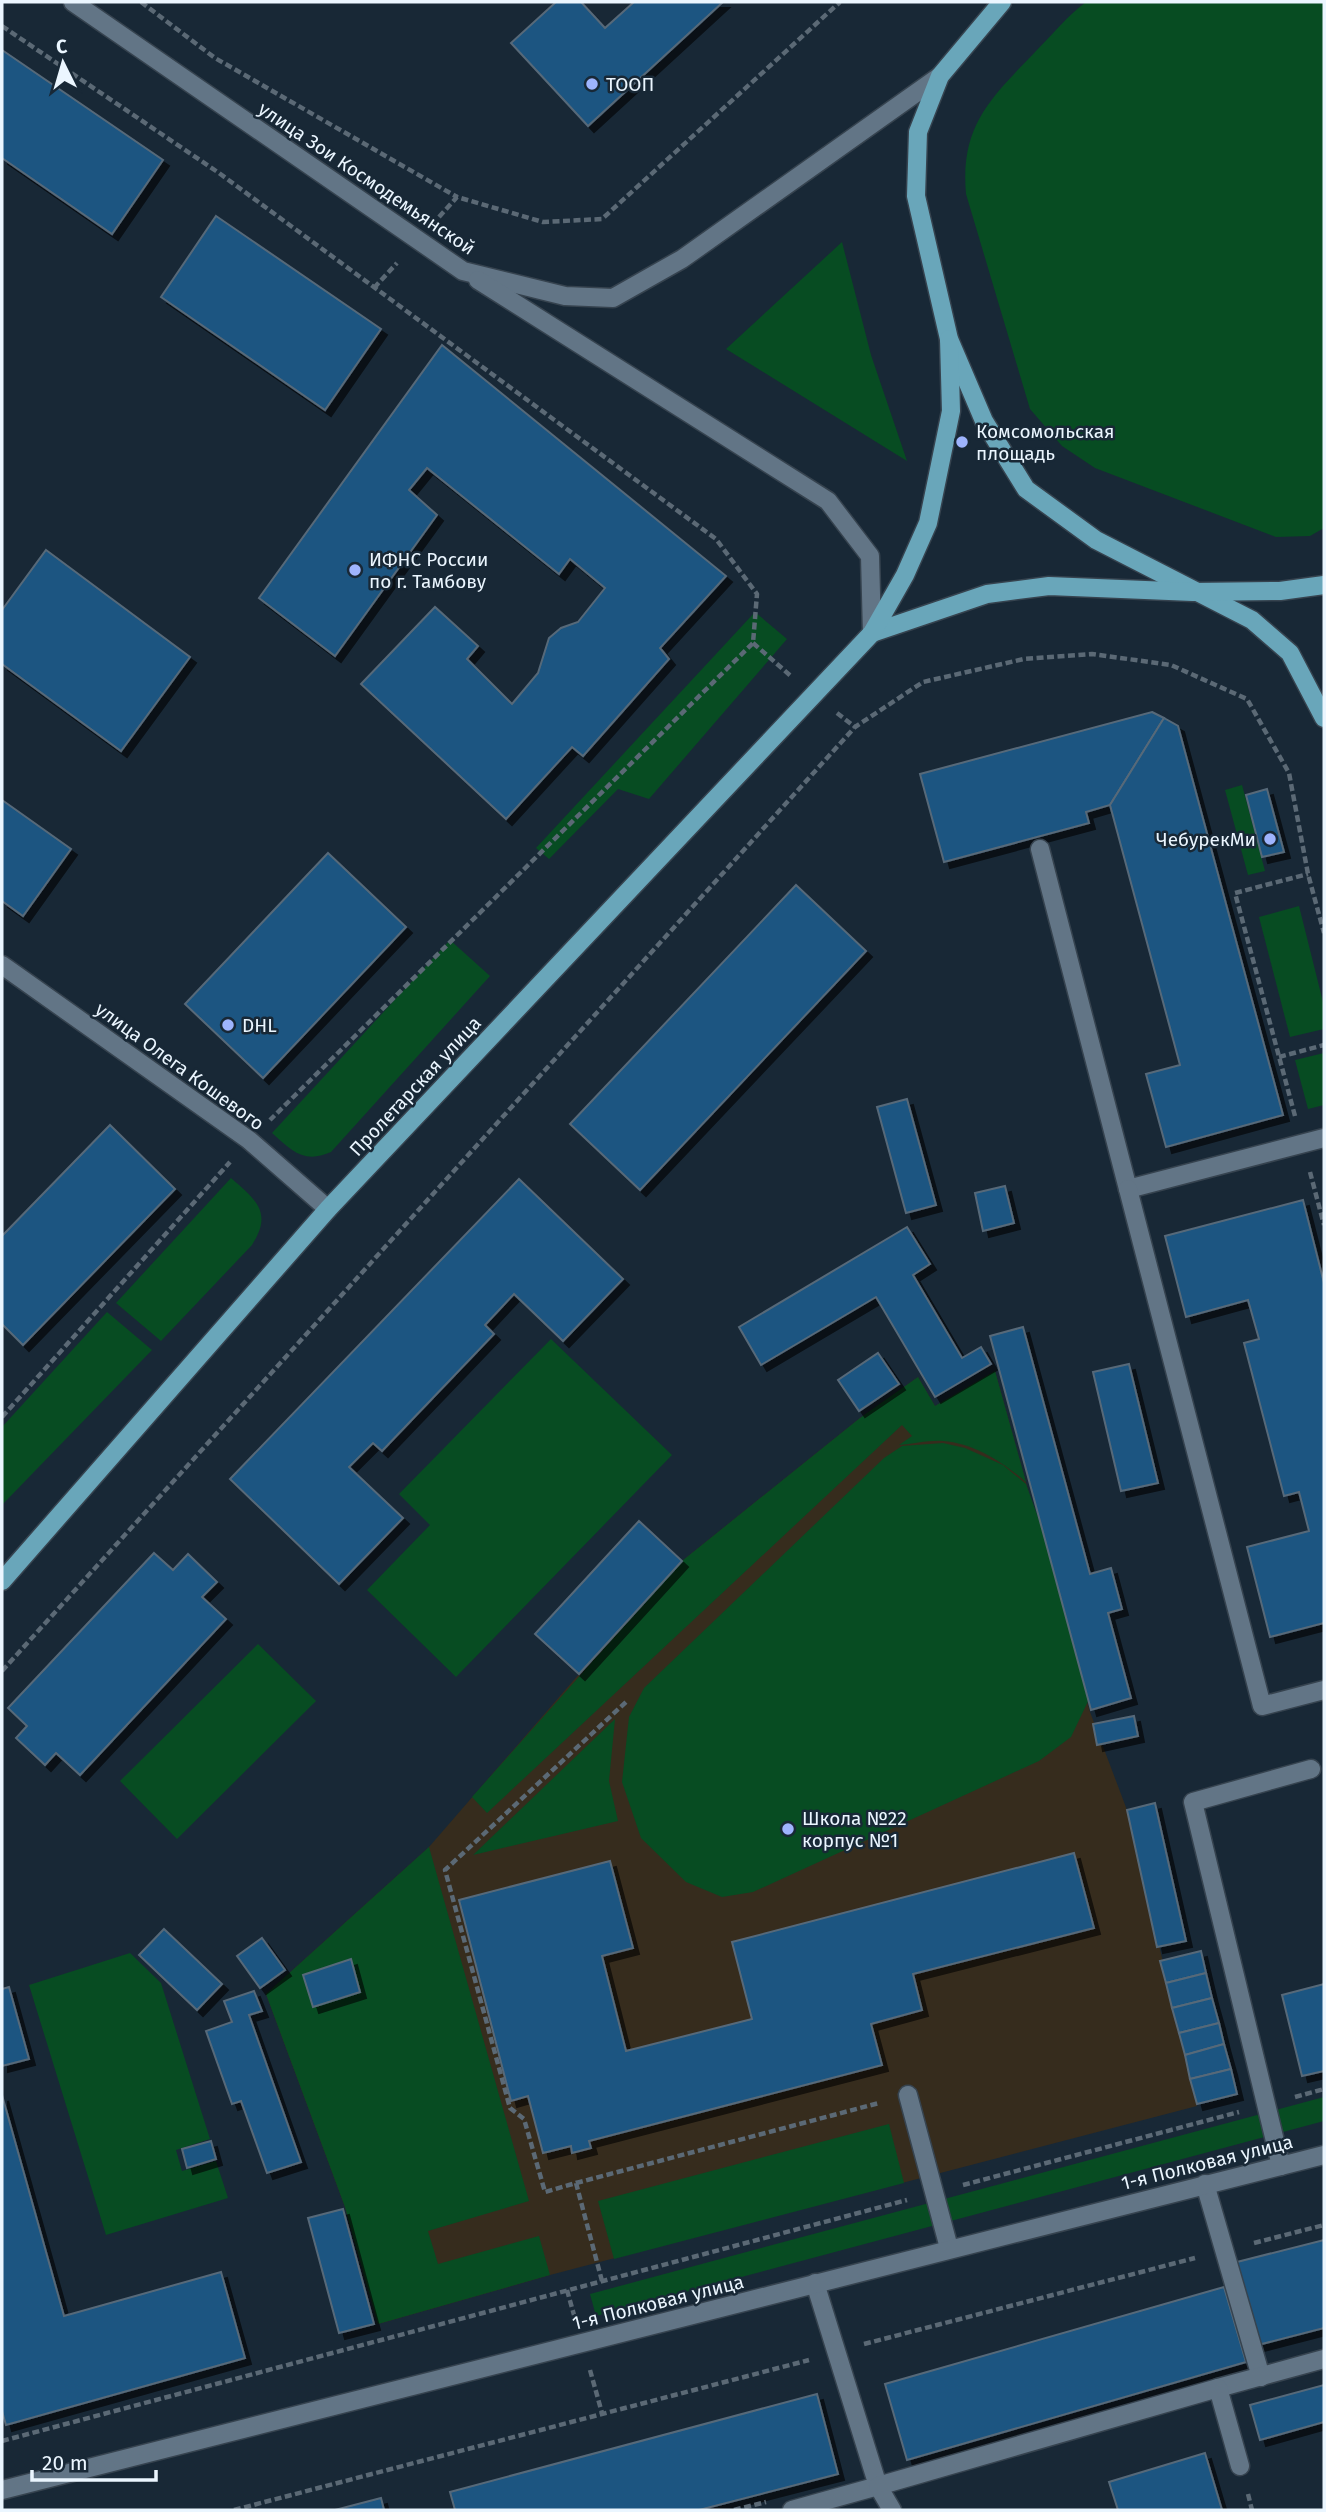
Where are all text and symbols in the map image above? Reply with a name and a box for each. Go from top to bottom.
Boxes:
north arrow [28,28,98,98]
text: С [55,35,68,58]
place label: ТООП [606,73,654,96]
marker: ТООП [584,76,600,92]
street label: улица Зои Космодемьянской [254,97,480,260]
place label: Комсомольская площадь [976,420,1114,465]
marker: Комсомольская площадь [954,434,970,450]
place label: ИФНС России по г. Тамбову [369,548,488,593]
marker: ИФНС России по г. Тамбову [347,562,363,578]
place label: ЧебурекМи [1156,828,1256,851]
marker: ЧебурекМи [1262,831,1278,847]
street label: улица Олега Кошевого [91,997,269,1135]
street label: Пролетарская улица [345,1012,486,1161]
place label: DHL [242,1014,277,1037]
marker: DHL [220,1017,236,1033]
place label: Школа №22 корпус №1 [802,1807,907,1852]
marker: Школа №22 корпус №1 [780,1821,796,1837]
street label: 1-я Полковая улица [1119,2130,1295,2195]
street label: 1-я Полковая улица [570,2270,746,2335]
scale bar [32,2438,156,2482]
text: 20 m [42,2450,88,2476]

